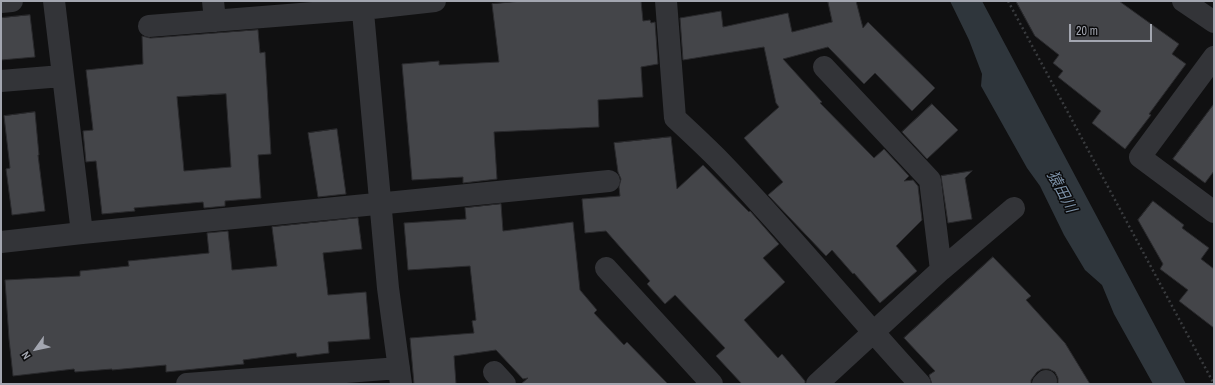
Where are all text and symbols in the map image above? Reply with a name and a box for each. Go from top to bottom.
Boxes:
scale bar [1071,16,1154,42]
text: 20 m [1076,23,1098,39]
water label: 猿田川 [1042,168,1080,216]
north arrow [16,329,56,369]
text: N [18,349,34,362]

